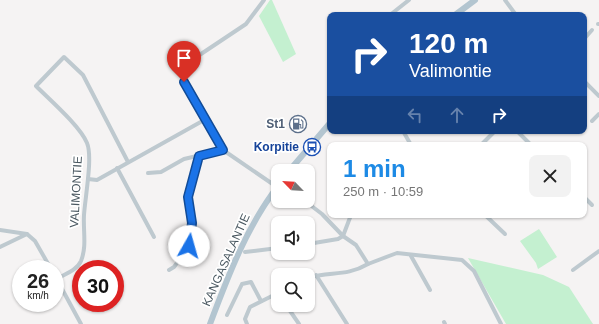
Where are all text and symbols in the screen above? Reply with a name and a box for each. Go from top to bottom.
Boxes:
icon: right [343,28,395,80]
text: 120 m [409,28,488,59]
pin [167,41,201,82]
icon: arrive [173,47,195,69]
text: Valimontie [409,61,492,81]
icon: left [404,104,426,126]
icon: ahead [446,104,468,126]
icon: right [488,104,510,126]
fuel station icon: St1 [288,114,308,134]
place label: St1 [266,117,285,131]
bus stop icon: Korpitie [302,137,322,157]
place label: Korpitie [254,140,299,154]
text: 1 min [343,155,406,182]
button: close [529,155,571,197]
street label: VALIMONTIE [67,156,85,228]
north arrow [271,164,315,208]
map controls [271,164,315,312]
text: 250 m · 10:59 [343,184,423,199]
street label: KANGASALANTIE [199,211,253,309]
button: sound [271,216,315,260]
position arrow [168,225,210,267]
speed limit sign: 30 [72,260,124,312]
button: search [271,268,315,312]
text: 26 [27,270,49,292]
text: km/h [27,290,49,301]

